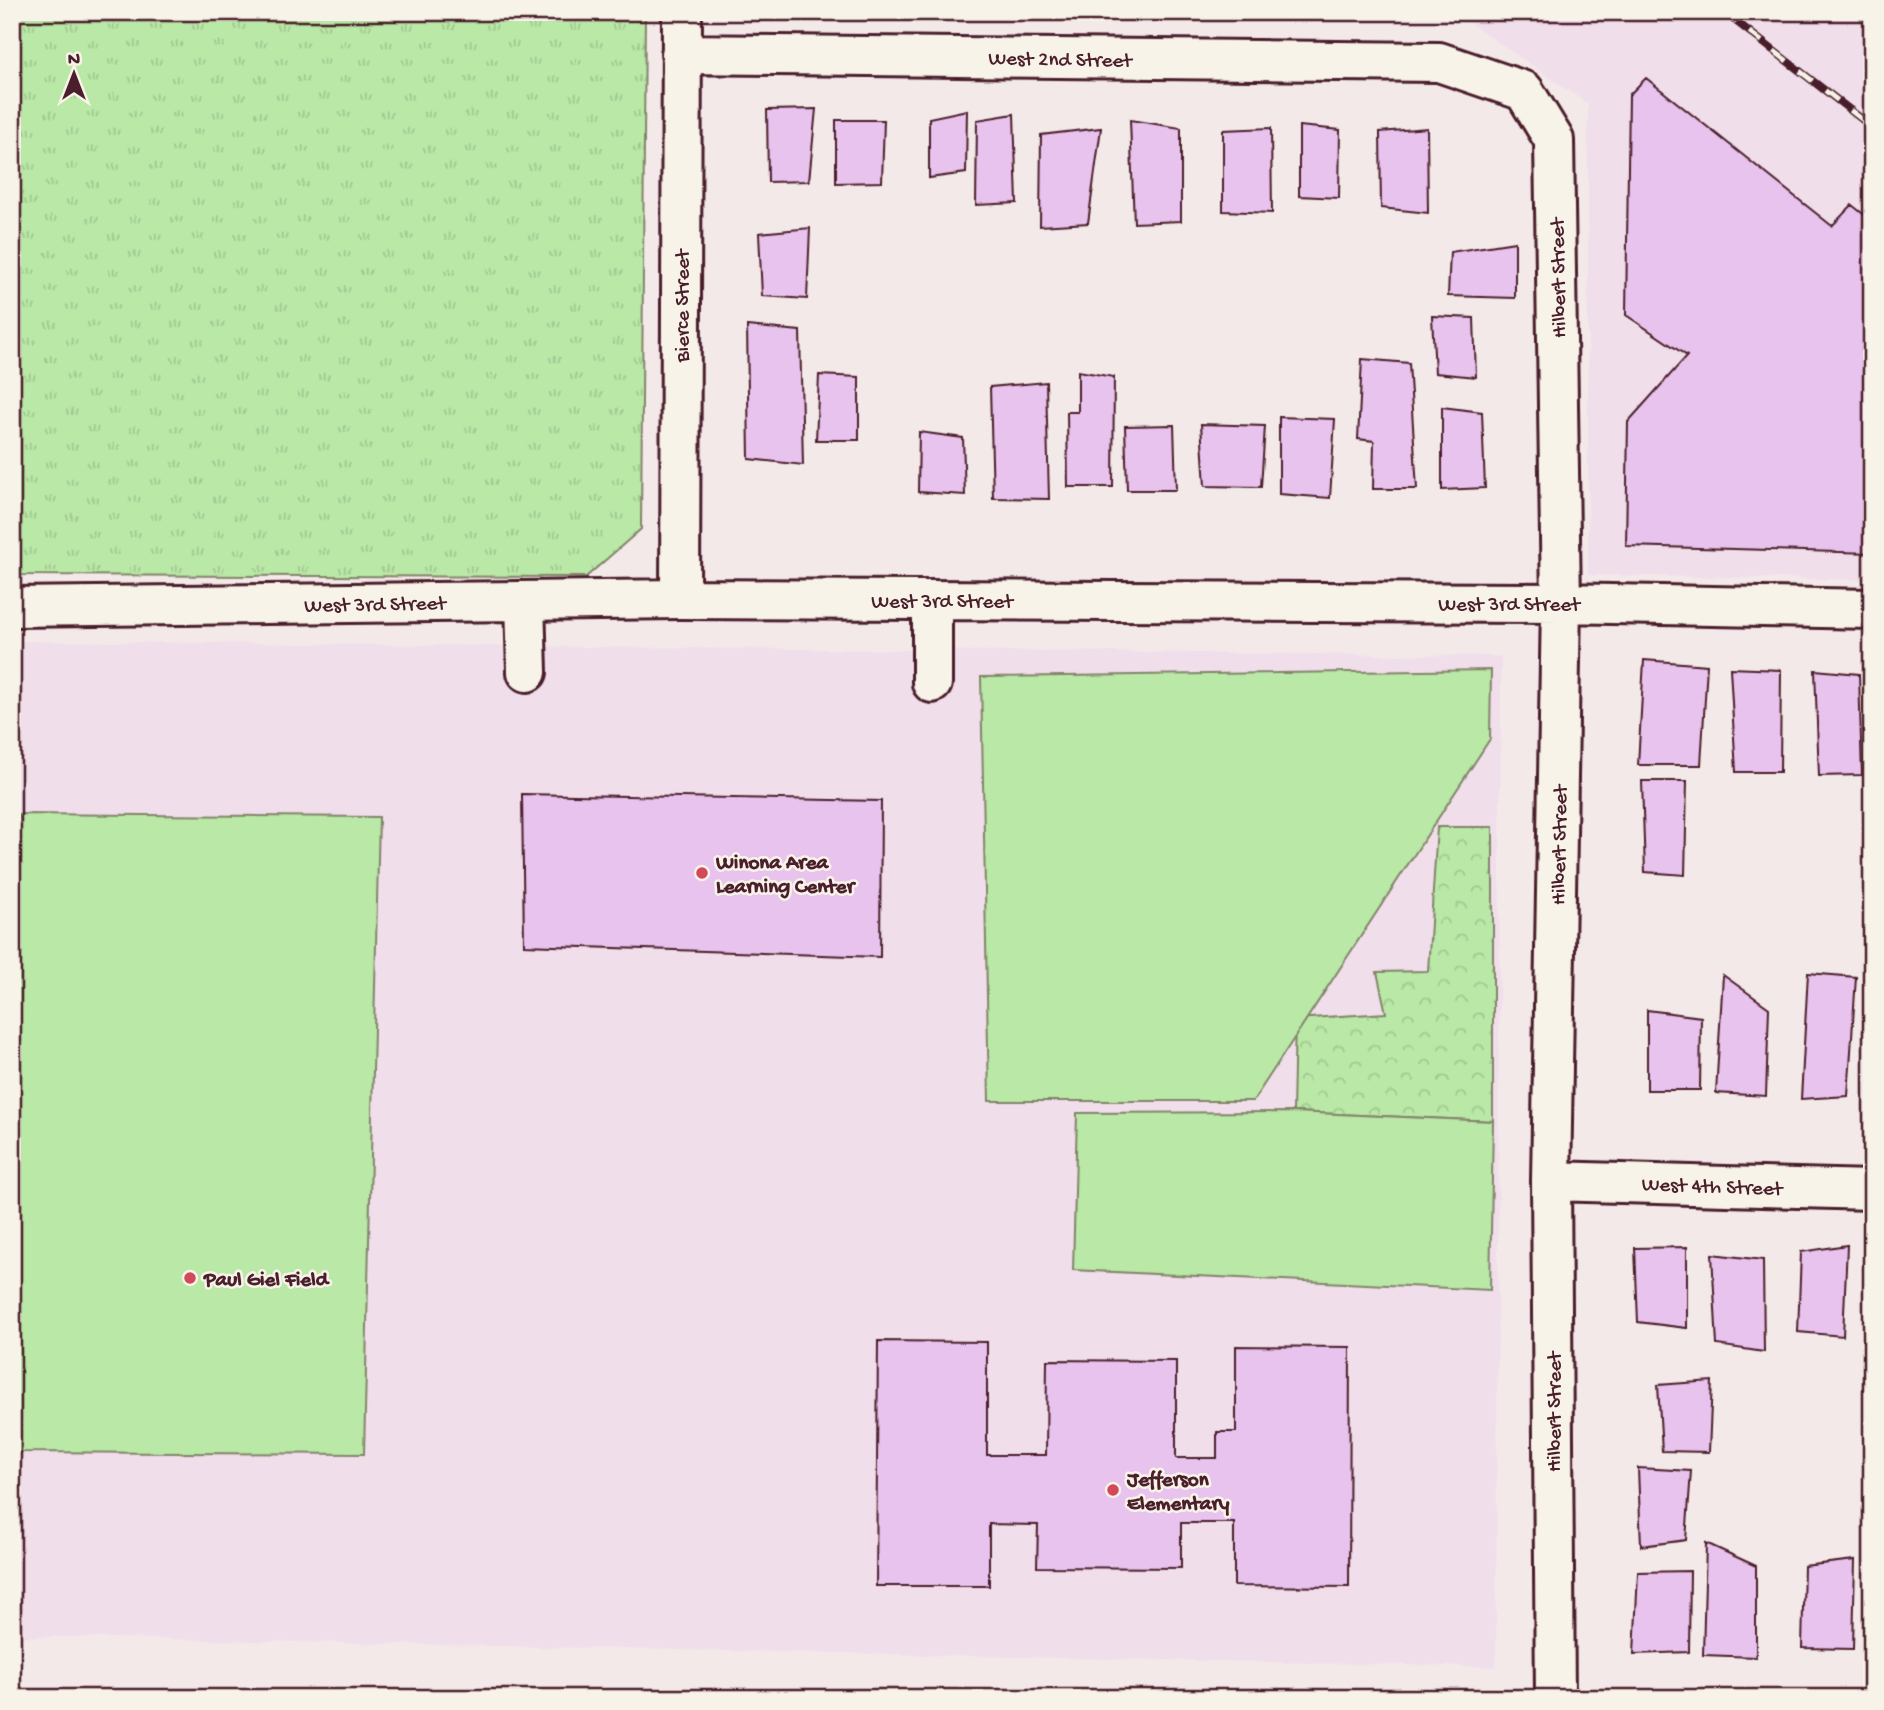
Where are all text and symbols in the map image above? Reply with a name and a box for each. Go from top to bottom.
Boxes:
north arrow [38,38,108,108]
street label: West 2nd Street [988,48,1134,75]
text: N [68,49,80,72]
street label: Hilbert Street [1547,215,1574,338]
street label: Bierce Street [672,247,697,363]
street label: West 3rd Street [871,591,1015,616]
street label: West 3rd Street [304,593,448,620]
street label: West 3rd Street [1438,594,1582,619]
street label: Hilbert Street [1548,782,1575,905]
place label: Winona Area Learning Center [715,852,857,901]
marker: Winona Area Learning Center [694,865,710,881]
street label: West 4th Street [1641,1174,1785,1204]
place label: Paul Giel Field [203,1269,331,1294]
marker: Paul Giel Field [182,1270,198,1286]
street label: Hilbert Street [1544,1350,1569,1472]
place label: Jefferson Elementary [1126,1469,1230,1518]
marker: Jefferson Elementary [1105,1482,1121,1498]

